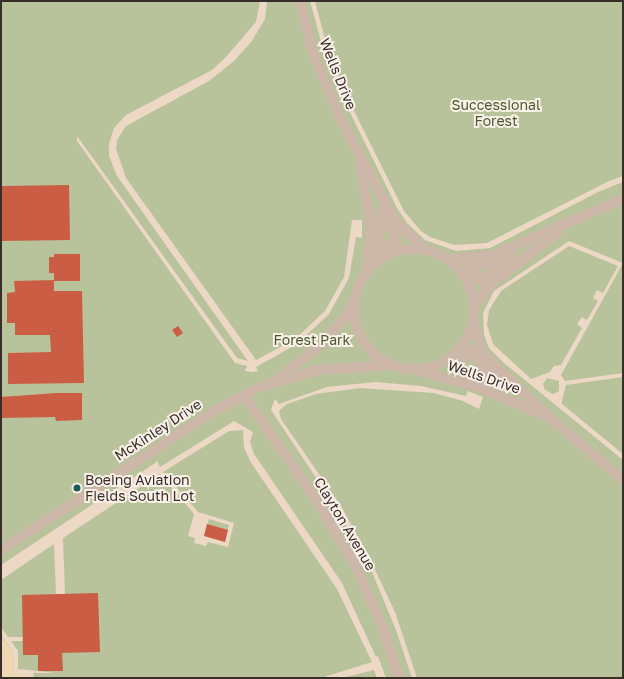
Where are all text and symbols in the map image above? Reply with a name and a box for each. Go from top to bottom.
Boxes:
street label: Wells Drive [316,36,360,112]
park label: Successional Forest [452,97,540,130]
park label: Forest Park [274,332,350,348]
street label: Wells Drive [446,357,522,397]
street label: McKinley Drive [112,396,204,464]
place label: Boeing Aviation Fields South Lot [85,472,194,504]
street label: Clayton Avenue [311,474,379,574]
marker: Boeing Aviation Fields South Lot [72,483,82,493]

